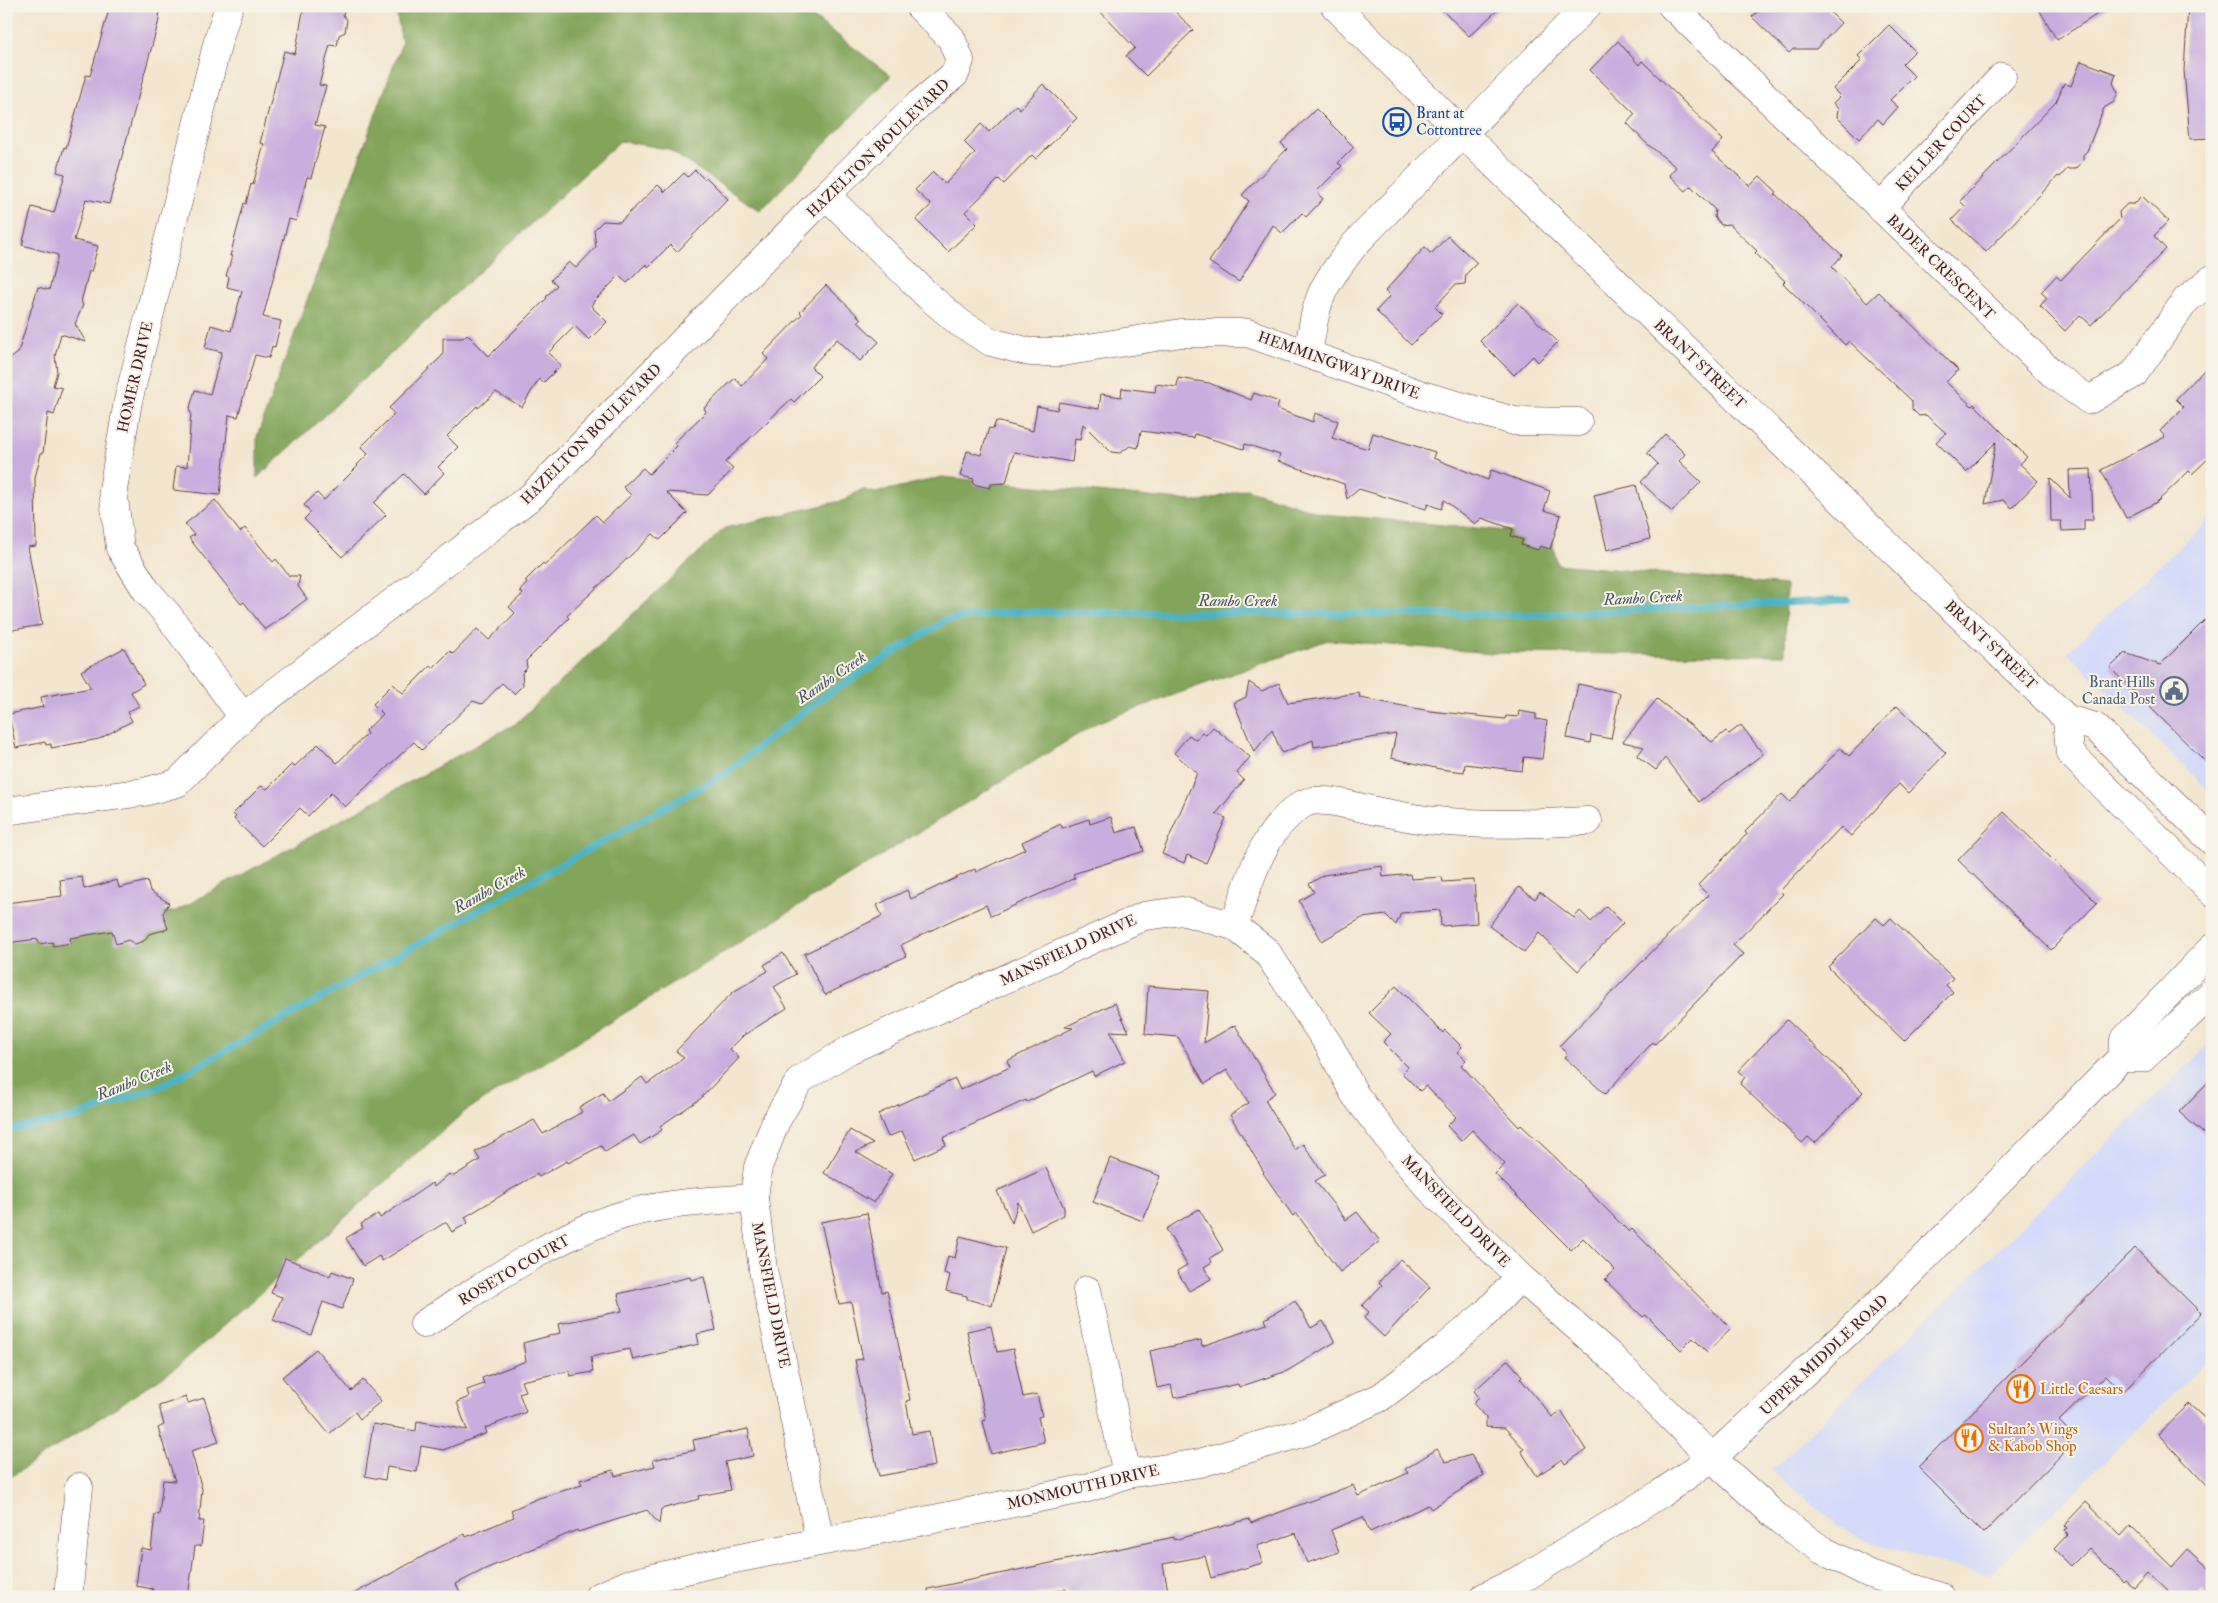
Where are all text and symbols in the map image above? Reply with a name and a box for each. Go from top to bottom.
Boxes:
street label: HAZELTON BOULEVARD [803,75,954,222]
street label: KELLER COURT [1892,91,1991,196]
place label: Brant at Cottontree [1416,104,1482,140]
bus stop icon: Brant at Cottontree [1382,107,1412,137]
street label: BADER CRESCENT [1882,211,1999,324]
street label: BRANT STREET [1650,316,1750,413]
street label: HOMER DRIVE [113,319,158,435]
street label: HEMMINGWAY DRIVE [1255,327,1423,404]
street label: HAZELTON BOULEVARD [517,360,666,509]
water label: Rambo Creek [1602,586,1683,610]
water label: Rambo Creek [1197,591,1278,611]
street label: BRANT STREET [1941,597,2041,694]
water label: Rambo Creek [792,647,870,709]
place label: Brant Hills Canada Post [2082,673,2155,709]
public building icon: Brant Hills Canada Post [2159,676,2189,706]
water label: Rambo Creek [449,862,529,918]
street label: MANSFIELD DRIVE [997,910,1140,990]
water label: Rambo Creek [93,1057,175,1105]
street label: MANSFIELD DRIVE [1397,1151,1514,1272]
street label: MANSFIELD DRIVE [747,1220,794,1370]
street label: ROSETO COURT [455,1231,573,1310]
street label: UPPER MIDDLE ROAD [1756,1291,1892,1420]
restaurant icon: Little Caesars [2006,1374,2036,1404]
place label: Little Caesars [2040,1380,2123,1399]
place label: Sultan's Wings & Kabob Shop [1988,1420,2078,1457]
restaurant icon: Sultan's Wings & Kabob Shop [1954,1423,1984,1453]
street label: MONMOUTH DRIVE [1005,1461,1161,1514]

